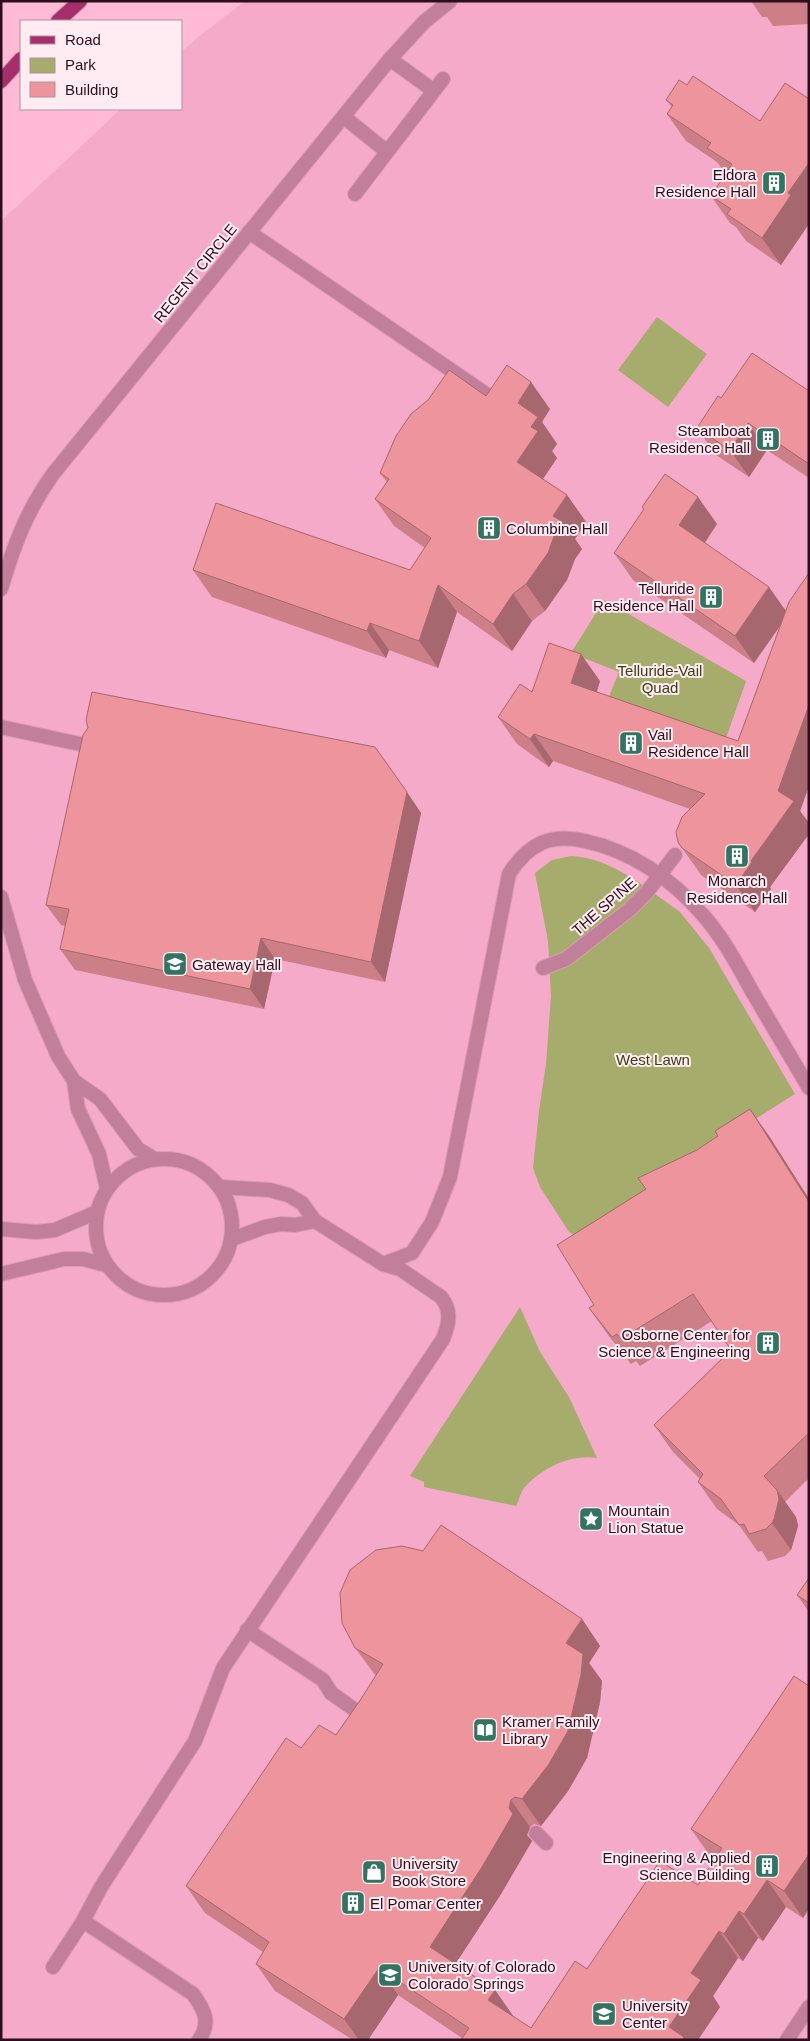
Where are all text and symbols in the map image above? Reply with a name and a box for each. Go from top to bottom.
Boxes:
legend [20,20,182,110]
text: Road [65,31,101,48]
text: Park [65,56,96,73]
text: Building [65,81,118,98]
place label: Eldora Residence Hall [655,166,757,200]
building icon: Eldora Residence Hall [761,170,787,196]
street label: REGENT CIRCLE [150,220,240,326]
place label: Steamboat Residence Hall [649,422,751,456]
building icon: Steamboat Residence Hall [755,426,781,452]
building icon: Columbine Hall [476,515,502,541]
place label: Columbine Hall [506,520,608,537]
place label: Telluride Residence Hall [593,580,694,614]
building icon: Telluride Residence Hall [698,584,724,610]
park label: Telluride-Vail Quad [618,662,702,696]
place label: Vail Residence Hall [648,726,749,760]
building icon: Vail Residence Hall [618,730,644,756]
building icon: Monarch Residence Hall [724,843,750,869]
place label: Monarch Residence Hall [687,872,787,906]
street label: THE SPINE [569,874,639,938]
school or university icon: Gateway Hall [162,951,188,977]
place label: Gateway Hall [192,956,281,973]
park label: West Lawn [616,1051,690,1068]
place label: Osborne Center for Science & Engineering [598,1326,750,1360]
building icon: Osborne Center for Science & Engineering [755,1330,781,1356]
place label: Mountain Lion Statue [608,1502,684,1536]
place icon: Mountain Lion Statue [578,1506,604,1532]
place label: Kramer Family Library [502,1713,600,1747]
library icon: Kramer Family Library [472,1717,498,1743]
place label: Engineering & Applied Science Building [602,1849,750,1883]
building icon: Engineering & Applied Science Building [754,1853,780,1879]
place label: University Book Store [392,1855,466,1889]
shop icon: University Book Store [361,1859,387,1885]
building icon: El Pomar Center [340,1890,366,1916]
place label: El Pomar Center [370,1895,481,1912]
place label: University of Colorado Colorado Springs [408,1958,556,1992]
school or university icon: University of Colorado Colorado Springs [377,1962,403,1988]
place label: University Center [622,1997,688,2031]
school or university icon: University Center [591,2001,617,2027]

